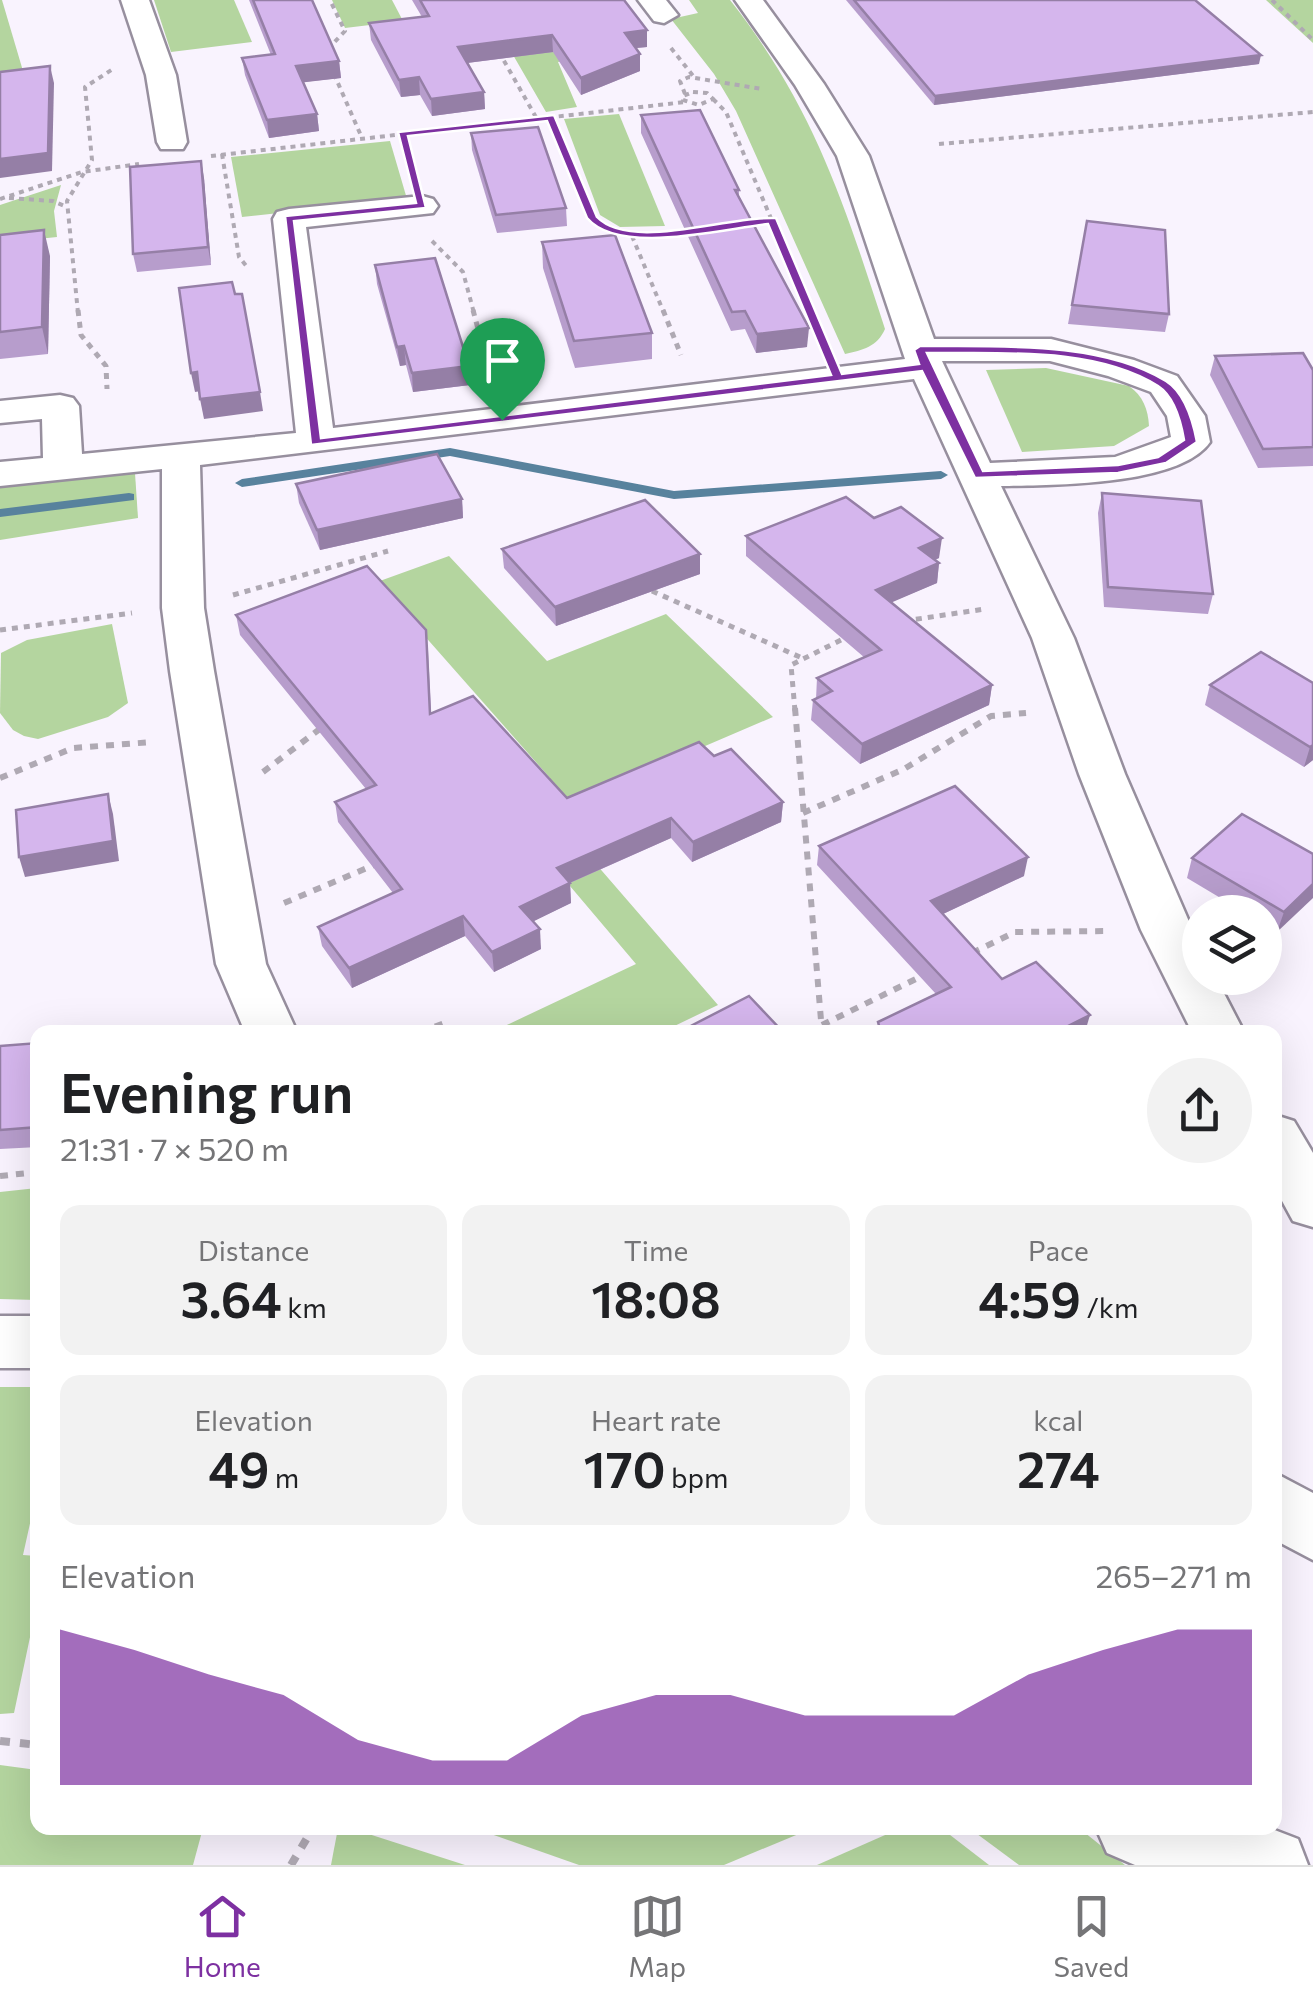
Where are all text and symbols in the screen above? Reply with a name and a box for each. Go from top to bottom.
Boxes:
pin [460,318,545,421]
icon: arrive [475,333,530,388]
map controls [1182,895,1282,995]
button: layers [1182,895,1282,995]
text: Evening run [60,1057,353,1124]
button: share [1147,1058,1252,1163]
text: 21:31 · 7 × 520 m [60,1128,289,1168]
text: Distance [198,1233,309,1267]
text: Time [624,1233,688,1267]
text: Pace [1028,1233,1089,1267]
text: 3.64 [181,1267,282,1328]
text: 18:08 [591,1267,721,1328]
text: 4:59 [978,1267,1081,1328]
text: km [282,1290,327,1324]
text: /km [1081,1290,1138,1324]
text: Elevation [195,1403,313,1437]
text: Heart rate [591,1403,721,1437]
text: kcal [1033,1403,1083,1437]
text: 49 [208,1437,269,1498]
text: 170 [583,1437,666,1498]
text: 274 [1017,1437,1100,1498]
text: m [269,1460,299,1494]
text: bpm [666,1460,729,1494]
text: Elevation [60,1555,195,1595]
text: 265–271 m [1095,1555,1252,1595]
tab: Home [184,1889,261,1983]
tab: Map [628,1889,686,1983]
tab: Saved [1054,1889,1129,1983]

